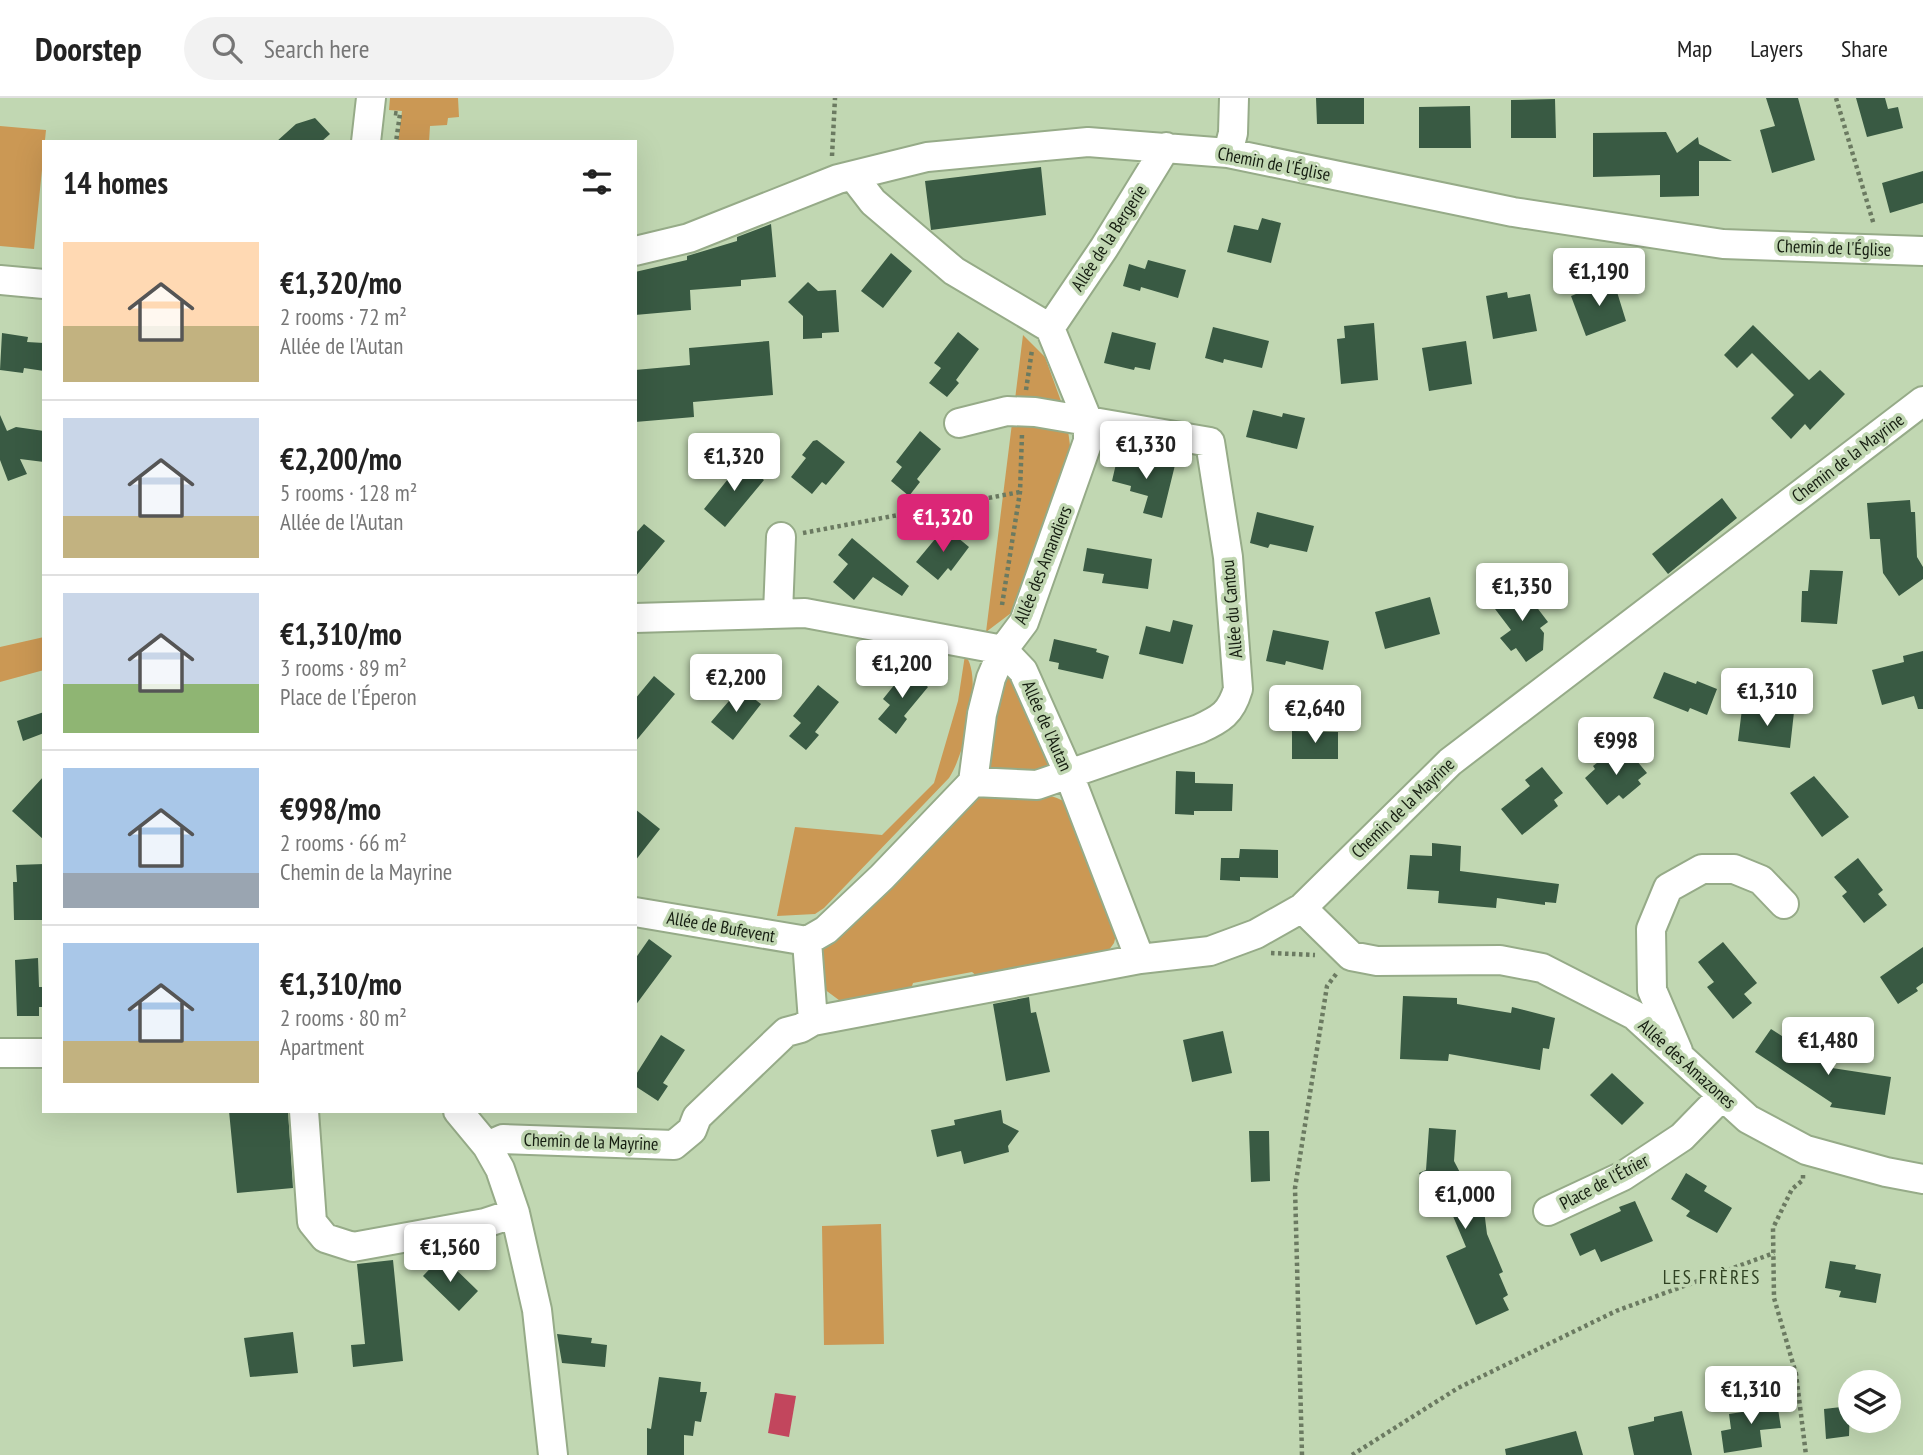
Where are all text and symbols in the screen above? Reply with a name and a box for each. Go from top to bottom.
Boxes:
search box [184,17,674,80]
text: Doorstep [35,27,142,70]
icon: search [208,29,246,67]
text: Search here [264,32,369,65]
text: Map [1677,33,1712,64]
text: Layers [1750,33,1803,64]
text: Share [1841,33,1888,64]
street label: Chemin de l'Église [1216,141,1333,186]
text: 14 homes [63,163,168,202]
icon: filters [578,163,616,201]
street label: Allée de la Bergerie [1066,180,1151,295]
street label: Chemin de l'Église [1776,234,1892,261]
pin: €1,190 [1542,248,1656,308]
text: €1,190 [1569,256,1629,285]
text: €1,320/mo [280,263,402,302]
icon: home [119,270,203,354]
text: 2 rooms · 72 m² [280,302,407,331]
text: Allée de l'Autan [280,331,403,360]
street label: Chemin de la Mayrine [1787,408,1908,507]
pin: €1,330 [1089,422,1203,481]
text: €1,330 [1116,429,1176,458]
pin: €1,320 [677,434,791,493]
text: €2,200/mo [280,439,402,478]
text: €1,320 [704,441,764,470]
icon: home [119,446,203,530]
text: 5 rooms · 128 m² [280,478,417,507]
pin: €1,320 [886,494,1000,554]
text: €1,320 [913,502,973,531]
street label: Allée des Amandiers [1008,502,1077,627]
text: Allée de l'Autan [280,507,403,536]
street label: Allée du Cantou [1216,559,1247,659]
pin: €1,350 [1465,564,1579,623]
text: €1,350 [1492,571,1552,600]
text: €1,310/mo [280,614,402,653]
icon: home [119,621,203,705]
pin: €1,200 [845,640,959,700]
text: €1,200 [872,648,932,677]
text: 3 rooms · 89 m² [280,653,407,682]
pin: €2,200 [679,654,793,714]
text: €2,200 [706,662,766,691]
pin: €1,310 [1710,668,1824,728]
text: €1,310 [1737,676,1797,705]
street label: Allée de l'Autan [1017,677,1078,775]
text: Place de l'Éperon [280,682,417,711]
pin: €2,640 [1258,686,1372,745]
text: €2,640 [1285,693,1345,722]
pin: €998 [1575,718,1657,777]
text: €998 [1594,725,1638,754]
street label: Chemin de la Mayrine [1346,753,1459,863]
text: €998/mo [280,789,381,828]
icon: home [119,796,203,880]
text: 2 rooms · 66 m² [280,828,407,857]
text: Chemin de la Mayrine [280,857,452,886]
street label: Allée de Bufevent [665,906,777,947]
text: €1,310/mo [280,964,402,1003]
icon: home [119,971,203,1055]
text: 2 rooms · 80 m² [280,1003,407,1032]
street label: Allée des Amazones [1634,1014,1741,1113]
pin: €1,480 [1771,1018,1885,1077]
text: €1,480 [1798,1025,1858,1054]
text: Apartment [280,1032,364,1061]
street label: Chemin de la Mayrine [523,1128,659,1155]
street label: Place de l'Étrier [1555,1149,1652,1215]
pin: €1,000 [1408,1172,1522,1231]
text: €1,000 [1435,1179,1495,1208]
pin: €1,560 [393,1224,507,1284]
text: €1,560 [420,1232,480,1261]
district label: LES FRÈRES [1663,1265,1761,1289]
pin: €1,310 [1694,1366,1808,1426]
map controls [1838,1370,1901,1433]
button: layers [1838,1370,1901,1433]
text: €1,310 [1721,1374,1781,1403]

